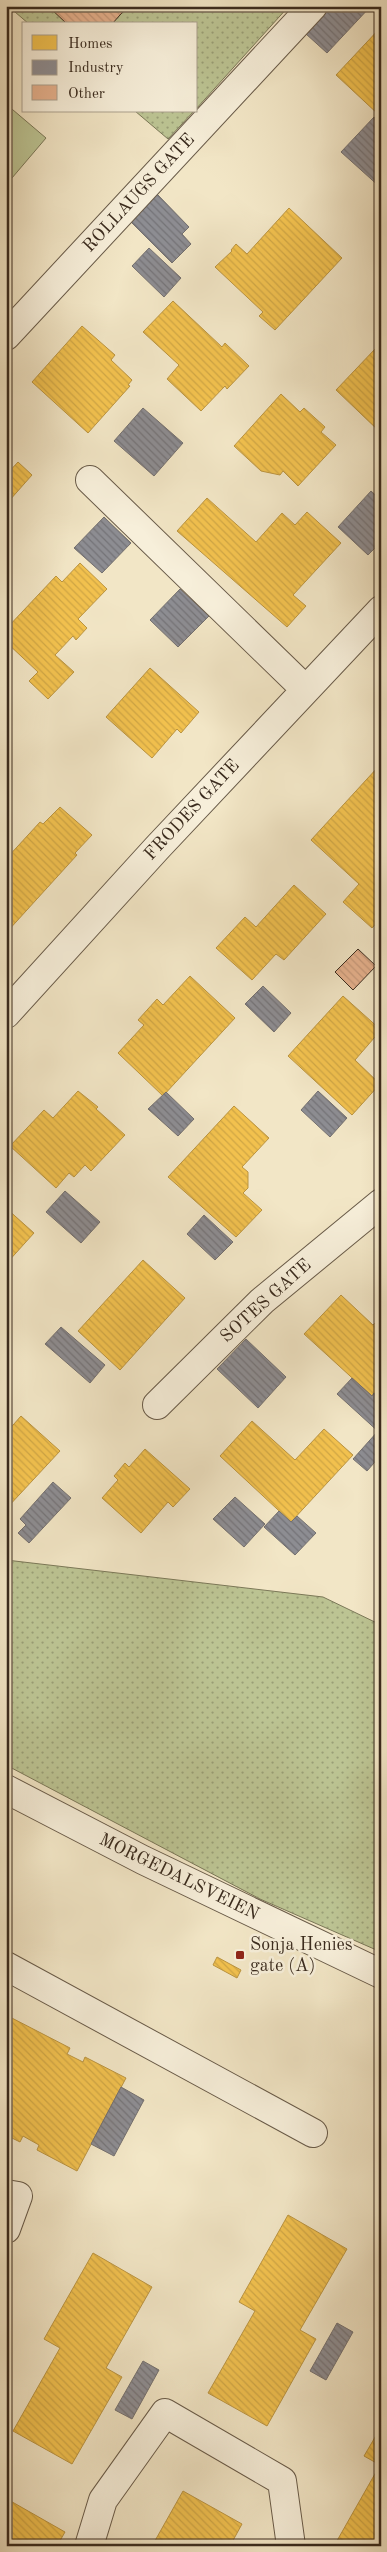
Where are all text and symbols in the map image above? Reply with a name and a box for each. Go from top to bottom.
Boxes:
legend [22,22,198,112]
text: Homes [68,37,113,52]
text: Industry [68,61,124,76]
text: Other [68,87,105,102]
street label: ROLLAUGS GATE [80,130,198,256]
street label: FRODES GATE [141,756,243,864]
street label: SOTES GATE [217,1256,315,1346]
street label: MORGEDALSVEIEN [96,1830,262,1924]
place label: Sonja Henies gate (A) [250,1936,353,1975]
marker: Sonja Henies gate (A) [234,1949,246,1961]

